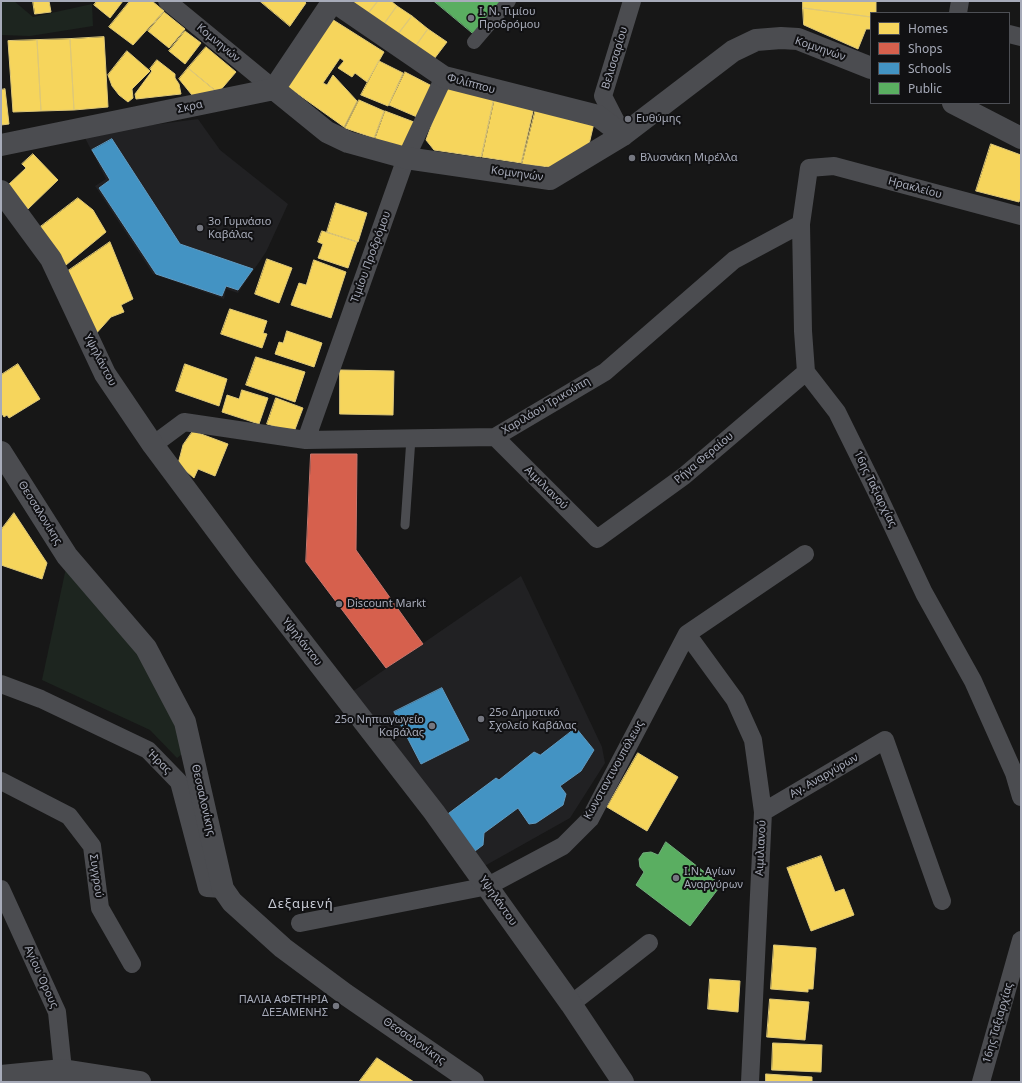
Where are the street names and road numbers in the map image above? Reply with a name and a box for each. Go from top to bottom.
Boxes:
street label: Κομνηνών [194,21,242,65]
street label: Βελισσαρίου [599,25,631,91]
street label: Κομνηνών [793,34,847,64]
street label: Φιλίππου [445,71,497,97]
street label: Σκρα [176,98,204,116]
street label: Κομνηνών [490,164,544,184]
street label: Ηρακλείου [887,175,943,201]
street label: Τιμίου Προδρόμου [348,209,394,305]
street label: Υψηλάντου [81,332,119,388]
street label: Χαριλάου Τρικούπη [499,374,593,438]
street label: Ρήγα Φεραίου [672,429,736,487]
street label: 16ης Ταξιαρχίας [851,449,899,529]
street label: Αιμιλιανού [522,464,570,512]
street label: Θεσσαλονίκης [15,479,65,547]
street label: Υψηλάντου [279,615,325,669]
street label: Κωνσταντινουπόλεως [581,718,647,822]
street label: Ήρας [144,747,174,777]
street label: Αγ. Αναργύρων [787,751,861,801]
street label: Θεσσαλονίκης [188,763,218,837]
street label: Αιμιλιανού [753,820,769,876]
street label: Συγγρού [86,853,106,899]
street label: Υψηλάντου [476,874,520,928]
street label: Αγίου Όρους [21,944,61,1010]
street label: 16ης Ταξιαρχίας [980,981,1016,1065]
street label: Θεσσαλονίκης [380,1015,448,1067]

